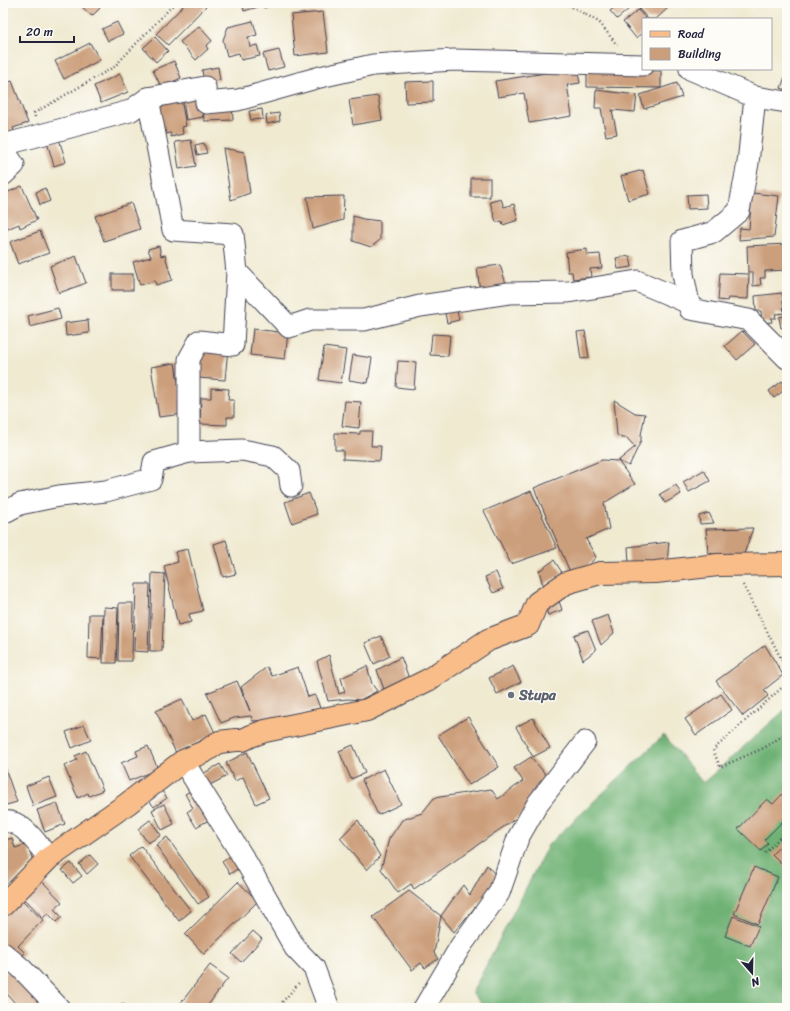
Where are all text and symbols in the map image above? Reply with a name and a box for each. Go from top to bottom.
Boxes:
scale bar [20,18,74,44]
legend [642,18,772,70]
text: 20 m [26,21,53,43]
text: Road [678,23,705,45]
text: Building [678,43,721,65]
place label: Stupa [518,683,557,708]
marker: Stupa [506,690,516,700]
north arrow [732,953,772,993]
text: N [748,971,763,992]

